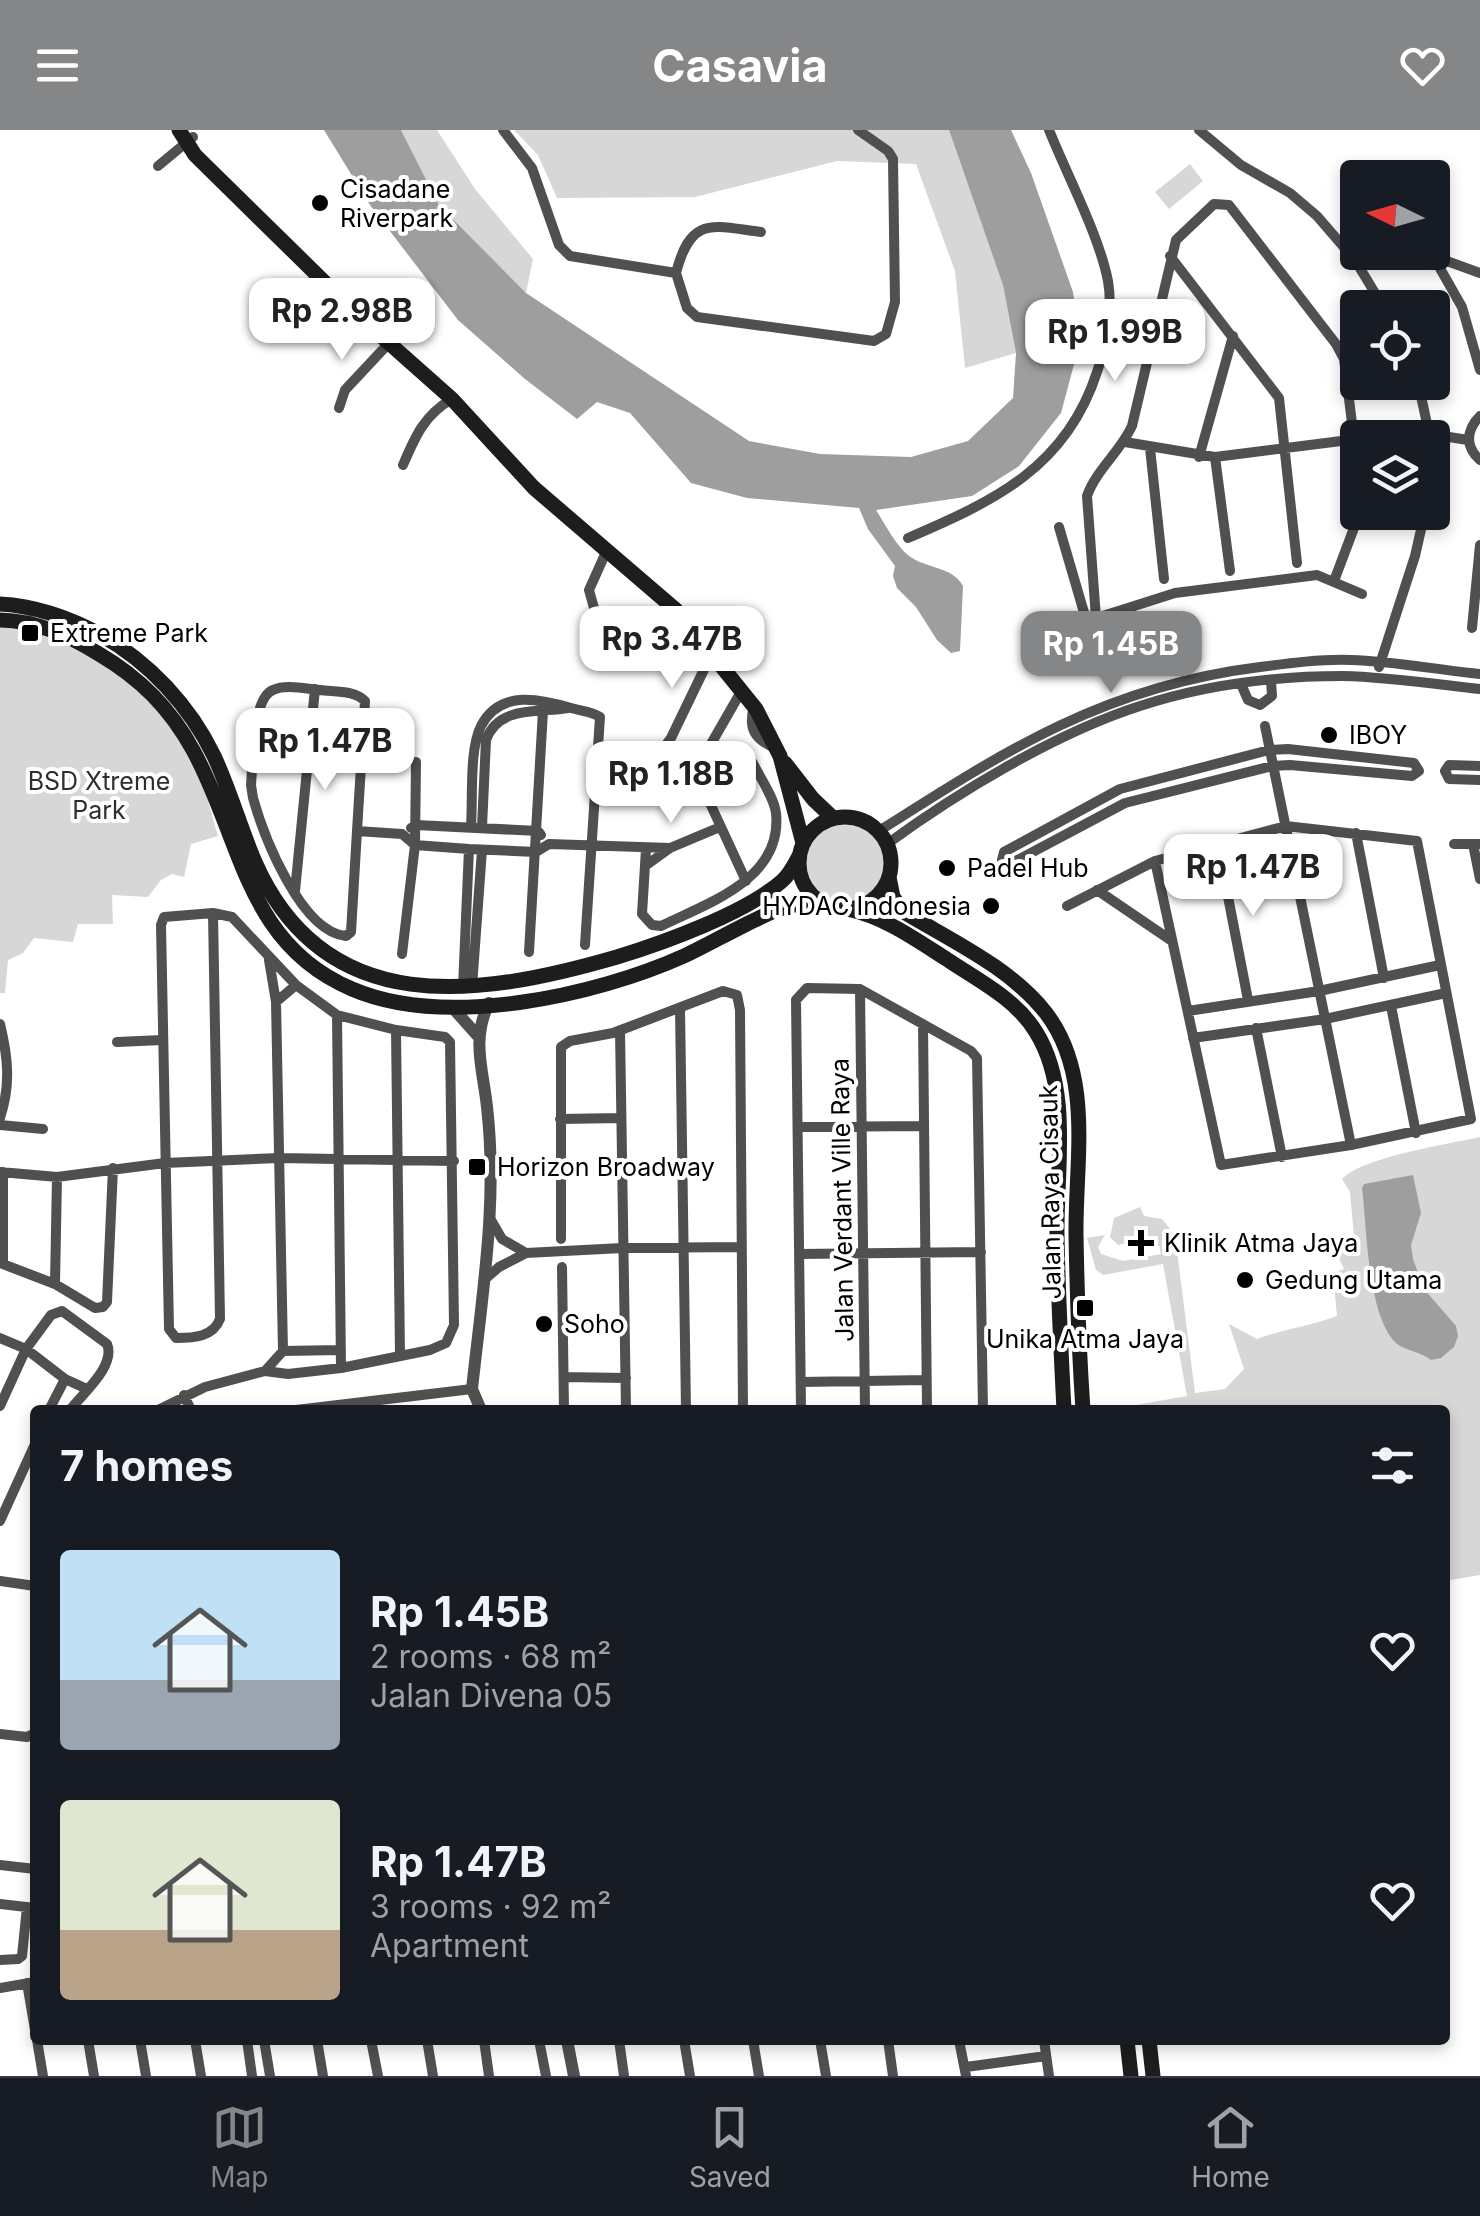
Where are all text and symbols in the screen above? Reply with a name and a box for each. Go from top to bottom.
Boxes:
icon: menu [30,38,85,93]
text: Casavia [652,38,828,93]
icon: heart [1395,38,1450,93]
north arrow [1340,160,1450,270]
map controls [1340,160,1450,530]
place label: Cisadane Riverpark [340,174,453,233]
marker: Cisadane Riverpark [309,192,331,214]
pin: Rp 2.98B [239,278,445,363]
button: locate [1340,290,1450,400]
text: Rp 2.98B [271,291,413,330]
pin: Rp 1.99B [1012,299,1218,384]
text: Rp 1.99B [1047,312,1183,351]
button: layers [1340,420,1450,530]
pin: Rp 3.47B [569,606,775,691]
pin: Rp 1.45B [1008,611,1214,696]
place label: Extreme Park [50,618,208,648]
text: Rp 3.47B [602,619,742,658]
marker: Extreme Park [19,622,41,644]
text: Rp 1.45B [1043,624,1179,663]
pin: Rp 1.47B [222,708,428,793]
place label: IBOY [1349,720,1407,750]
text: Rp 1.47B [258,721,392,760]
marker: IBOY [1318,724,1340,746]
pin: Rp 1.18B [568,741,774,826]
text: Rp 1.18B [608,754,734,793]
park label: BSD Xtreme Park [28,766,170,825]
pin: Rp 1.47B [1150,834,1356,919]
text: Rp 1.47B [1186,847,1320,886]
place label: Padel Hub [967,853,1089,883]
marker: Padel Hub [936,857,958,879]
place label: HYDAC Indonesia [762,891,971,921]
marker: HYDAC Indonesia [980,895,1002,917]
street label: Jalan Verdant Ville Raya [825,1058,859,1342]
street label: Jalan Raya Cisauk [1033,1084,1067,1300]
place label: Horizon Broadway [497,1152,715,1182]
marker: Horizon Broadway [466,1156,488,1178]
place label: Klinik Atma Jaya [1164,1228,1358,1258]
marker: Klinik Atma Jaya [1128,1230,1154,1256]
place label: Gedung Utama [1265,1265,1442,1295]
marker: Gedung Utama [1234,1269,1256,1291]
marker: Unika Atma Jaya [1074,1297,1096,1319]
place label: Soho [564,1309,625,1339]
marker: Soho [533,1313,555,1335]
place label: Unika Atma Jaya [986,1324,1184,1354]
icon: filters [1365,1438,1420,1493]
text: 7 homes [60,1440,233,1491]
text: Rp 1.45B [370,1586,549,1637]
icon: home [140,1590,260,1710]
icon: heart [1365,1623,1420,1678]
text: 2 rooms · 68 m² [370,1637,611,1676]
text: Jalan Divena 05 [370,1676,612,1715]
text: Rp 1.47B [370,1836,547,1887]
icon: home [140,1840,260,1960]
icon: heart [1365,1873,1420,1928]
text: 3 rooms · 92 m² [370,1887,611,1926]
text: Apartment [370,1926,529,1965]
tab: Map [210,2100,268,2194]
tab: Saved [689,2100,771,2194]
tab: Home [1191,2100,1270,2194]

